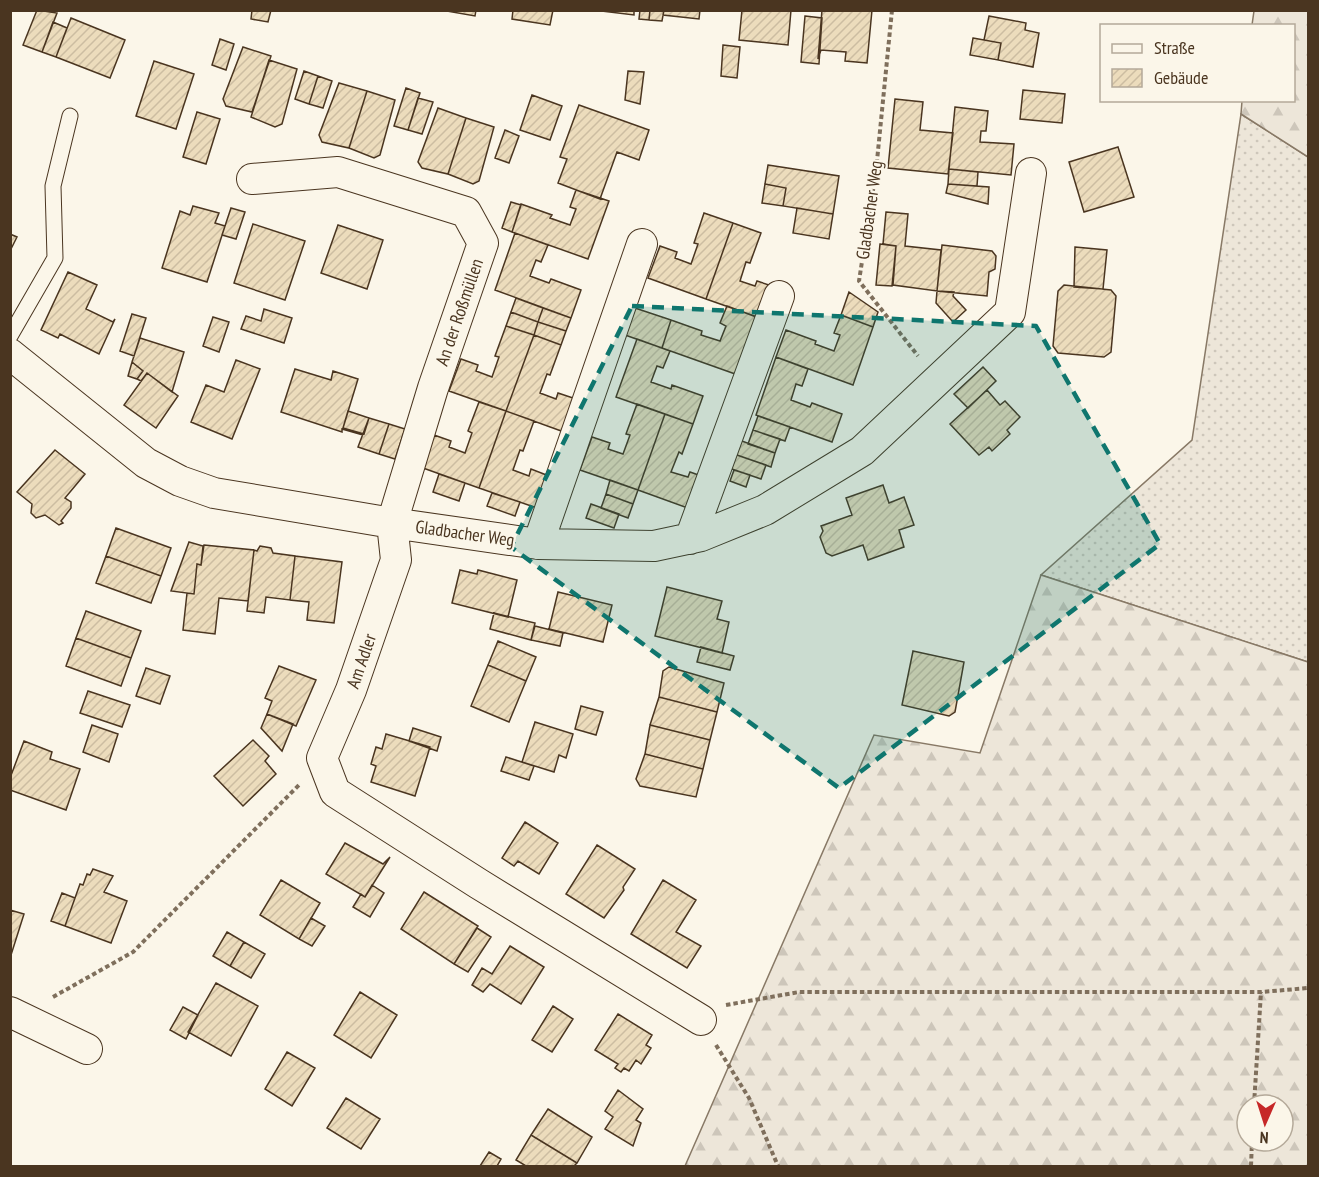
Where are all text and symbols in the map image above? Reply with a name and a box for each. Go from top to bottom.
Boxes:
legend [1100,24,1295,102]
text: Straße [1154,36,1195,59]
text: Gebäude [1154,66,1208,89]
street label: Gladbacher Weg [851,159,887,261]
street label: An der Roßmüllen [430,255,488,369]
street label: Gladbacher Weg [414,515,516,551]
street label: Am Adler [341,631,381,691]
north arrow [1235,1093,1295,1153]
text: N [1259,1128,1269,1148]

